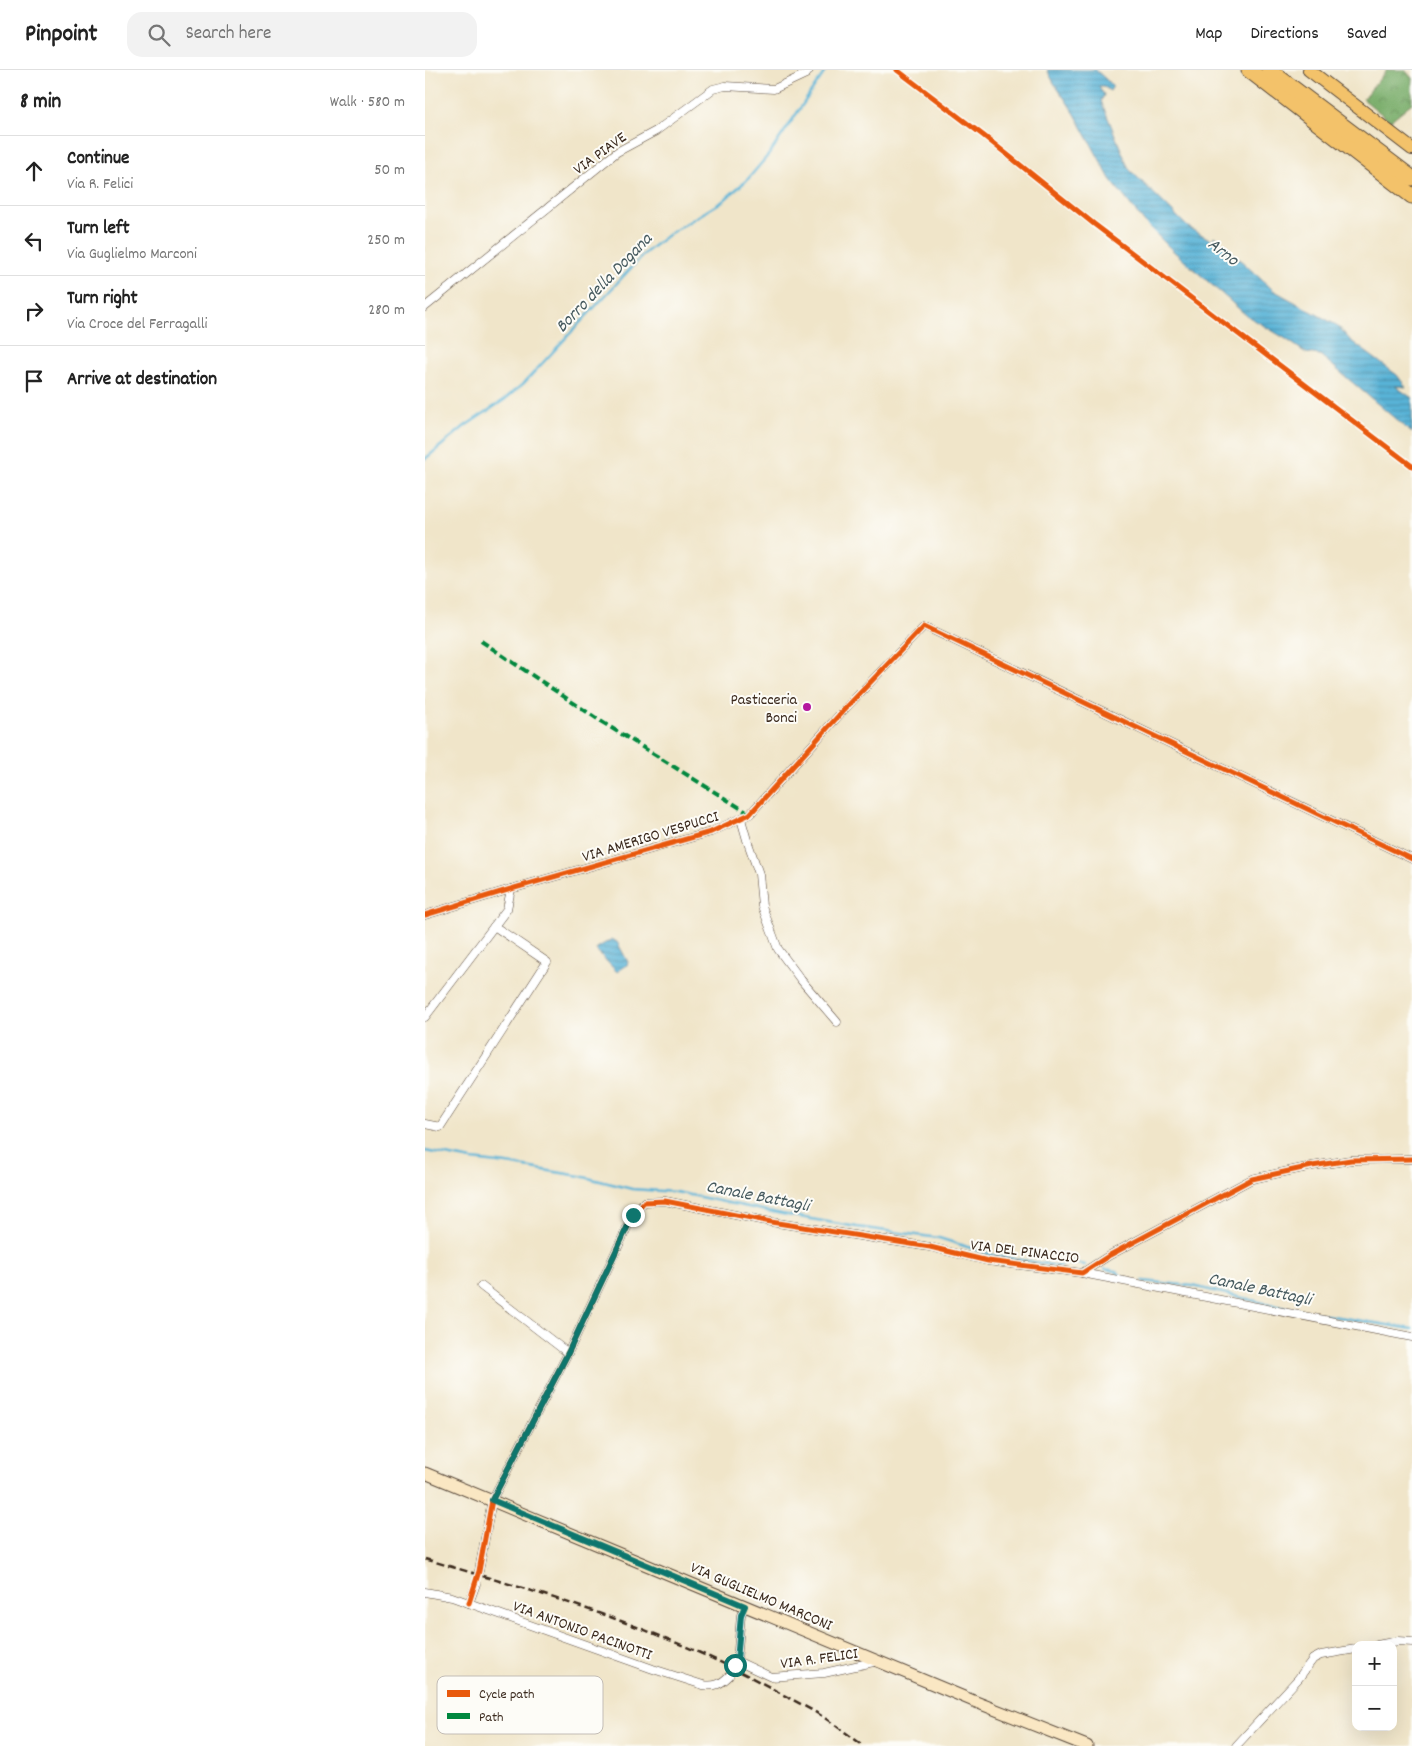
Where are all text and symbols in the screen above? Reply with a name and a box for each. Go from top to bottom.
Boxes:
search box [127,12,477,57]
text: Pinpoint [25,18,97,52]
icon: search [145,21,173,49]
text: Search here [185,21,271,48]
text: Map [1195,22,1222,47]
text: Directions [1250,22,1319,47]
text: Saved [1347,22,1387,47]
text: 8 min [20,88,61,118]
text: Walk · 580 m [330,91,405,114]
street label: VIA PIAVE [569,126,632,181]
text: Continue [67,146,129,173]
icon: ahead [20,157,48,185]
text: 50 m [374,159,405,182]
text: Via R. Felici [67,173,133,196]
text: Turn left [67,216,130,243]
icon: left [20,227,48,255]
water label: Borro della Dogana [551,227,660,339]
text: 250 m [367,229,405,252]
water label: Arno [1202,233,1244,274]
text: Via Guglielmo Marconi [67,243,197,266]
text: Turn right [67,286,138,313]
icon: right [20,297,48,325]
text: 280 m [368,299,405,322]
text: Via Croce del Ferragalli [67,313,208,336]
icon: arrive [20,367,48,395]
text: Arrive at destination [67,367,217,394]
place label: Pasticceria Bonci [730,689,797,730]
marker: Pasticceria Bonci [801,701,813,713]
street label: VIA AMERIGO VESPUCCI [580,806,722,869]
water label: Canale Battagli [704,1175,814,1220]
route end [622,1204,645,1227]
street label: VIA DEL PINACCIO [969,1234,1080,1271]
water label: Canale Battagli [1206,1267,1316,1314]
street label: VIA GUGLIELMO MARCONI [686,1557,836,1638]
street label: VIA ANTONIO PACINOTTI [509,1595,655,1667]
map controls [1352,1641,1397,1731]
button: + [1352,1641,1397,1686]
street label: VIA R. FELICI [779,1643,860,1676]
route start [724,1654,747,1677]
legend [437,1676,603,1734]
text: Cycle path [479,1685,535,1705]
button: − [1352,1686,1397,1731]
text: Path [479,1708,504,1728]

